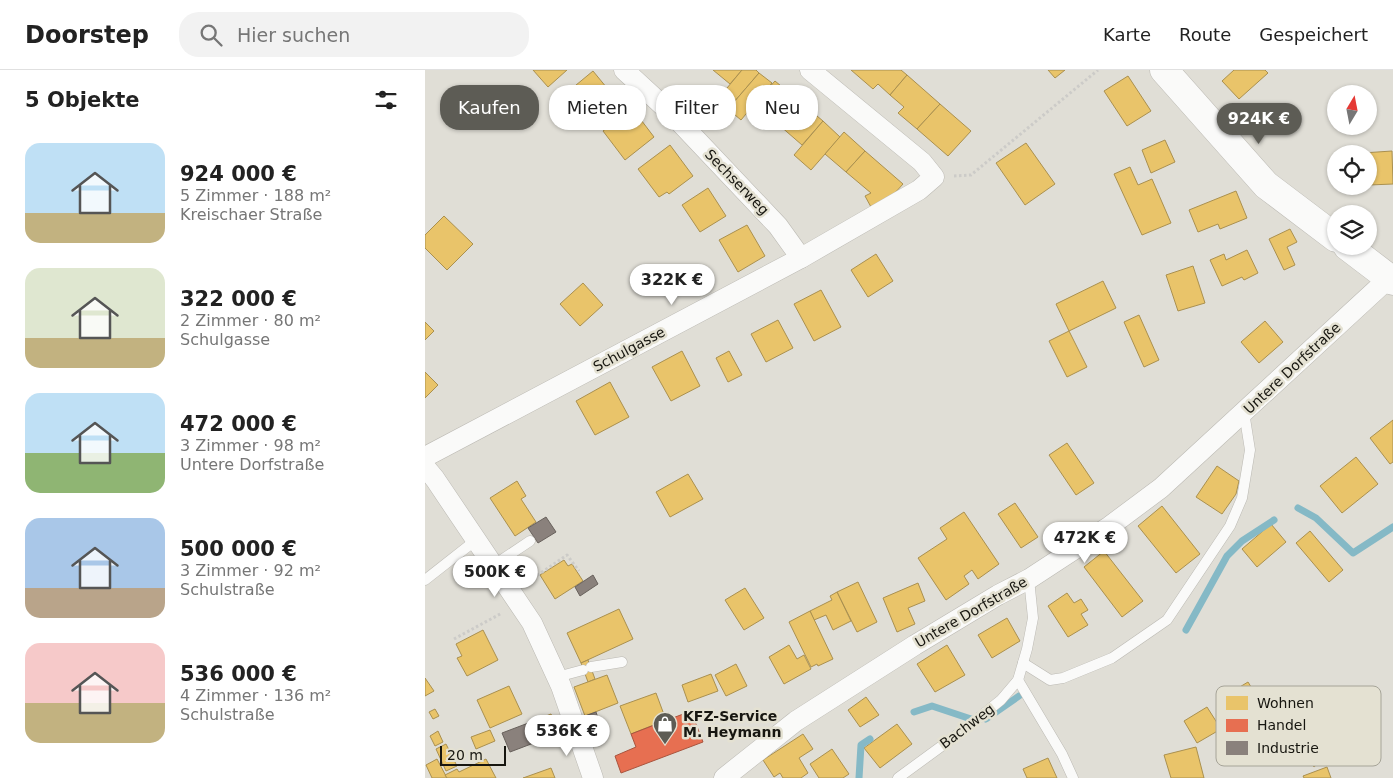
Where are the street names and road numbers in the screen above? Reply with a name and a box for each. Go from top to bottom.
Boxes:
street label: Sechserweg [702,146,772,218]
street label: Untere Dorfstraße [1240,319,1344,417]
street label: Schulgasse [590,323,668,375]
street label: Untere Dorfstraße [912,573,1030,651]
street label: Bachweg [937,700,997,752]

